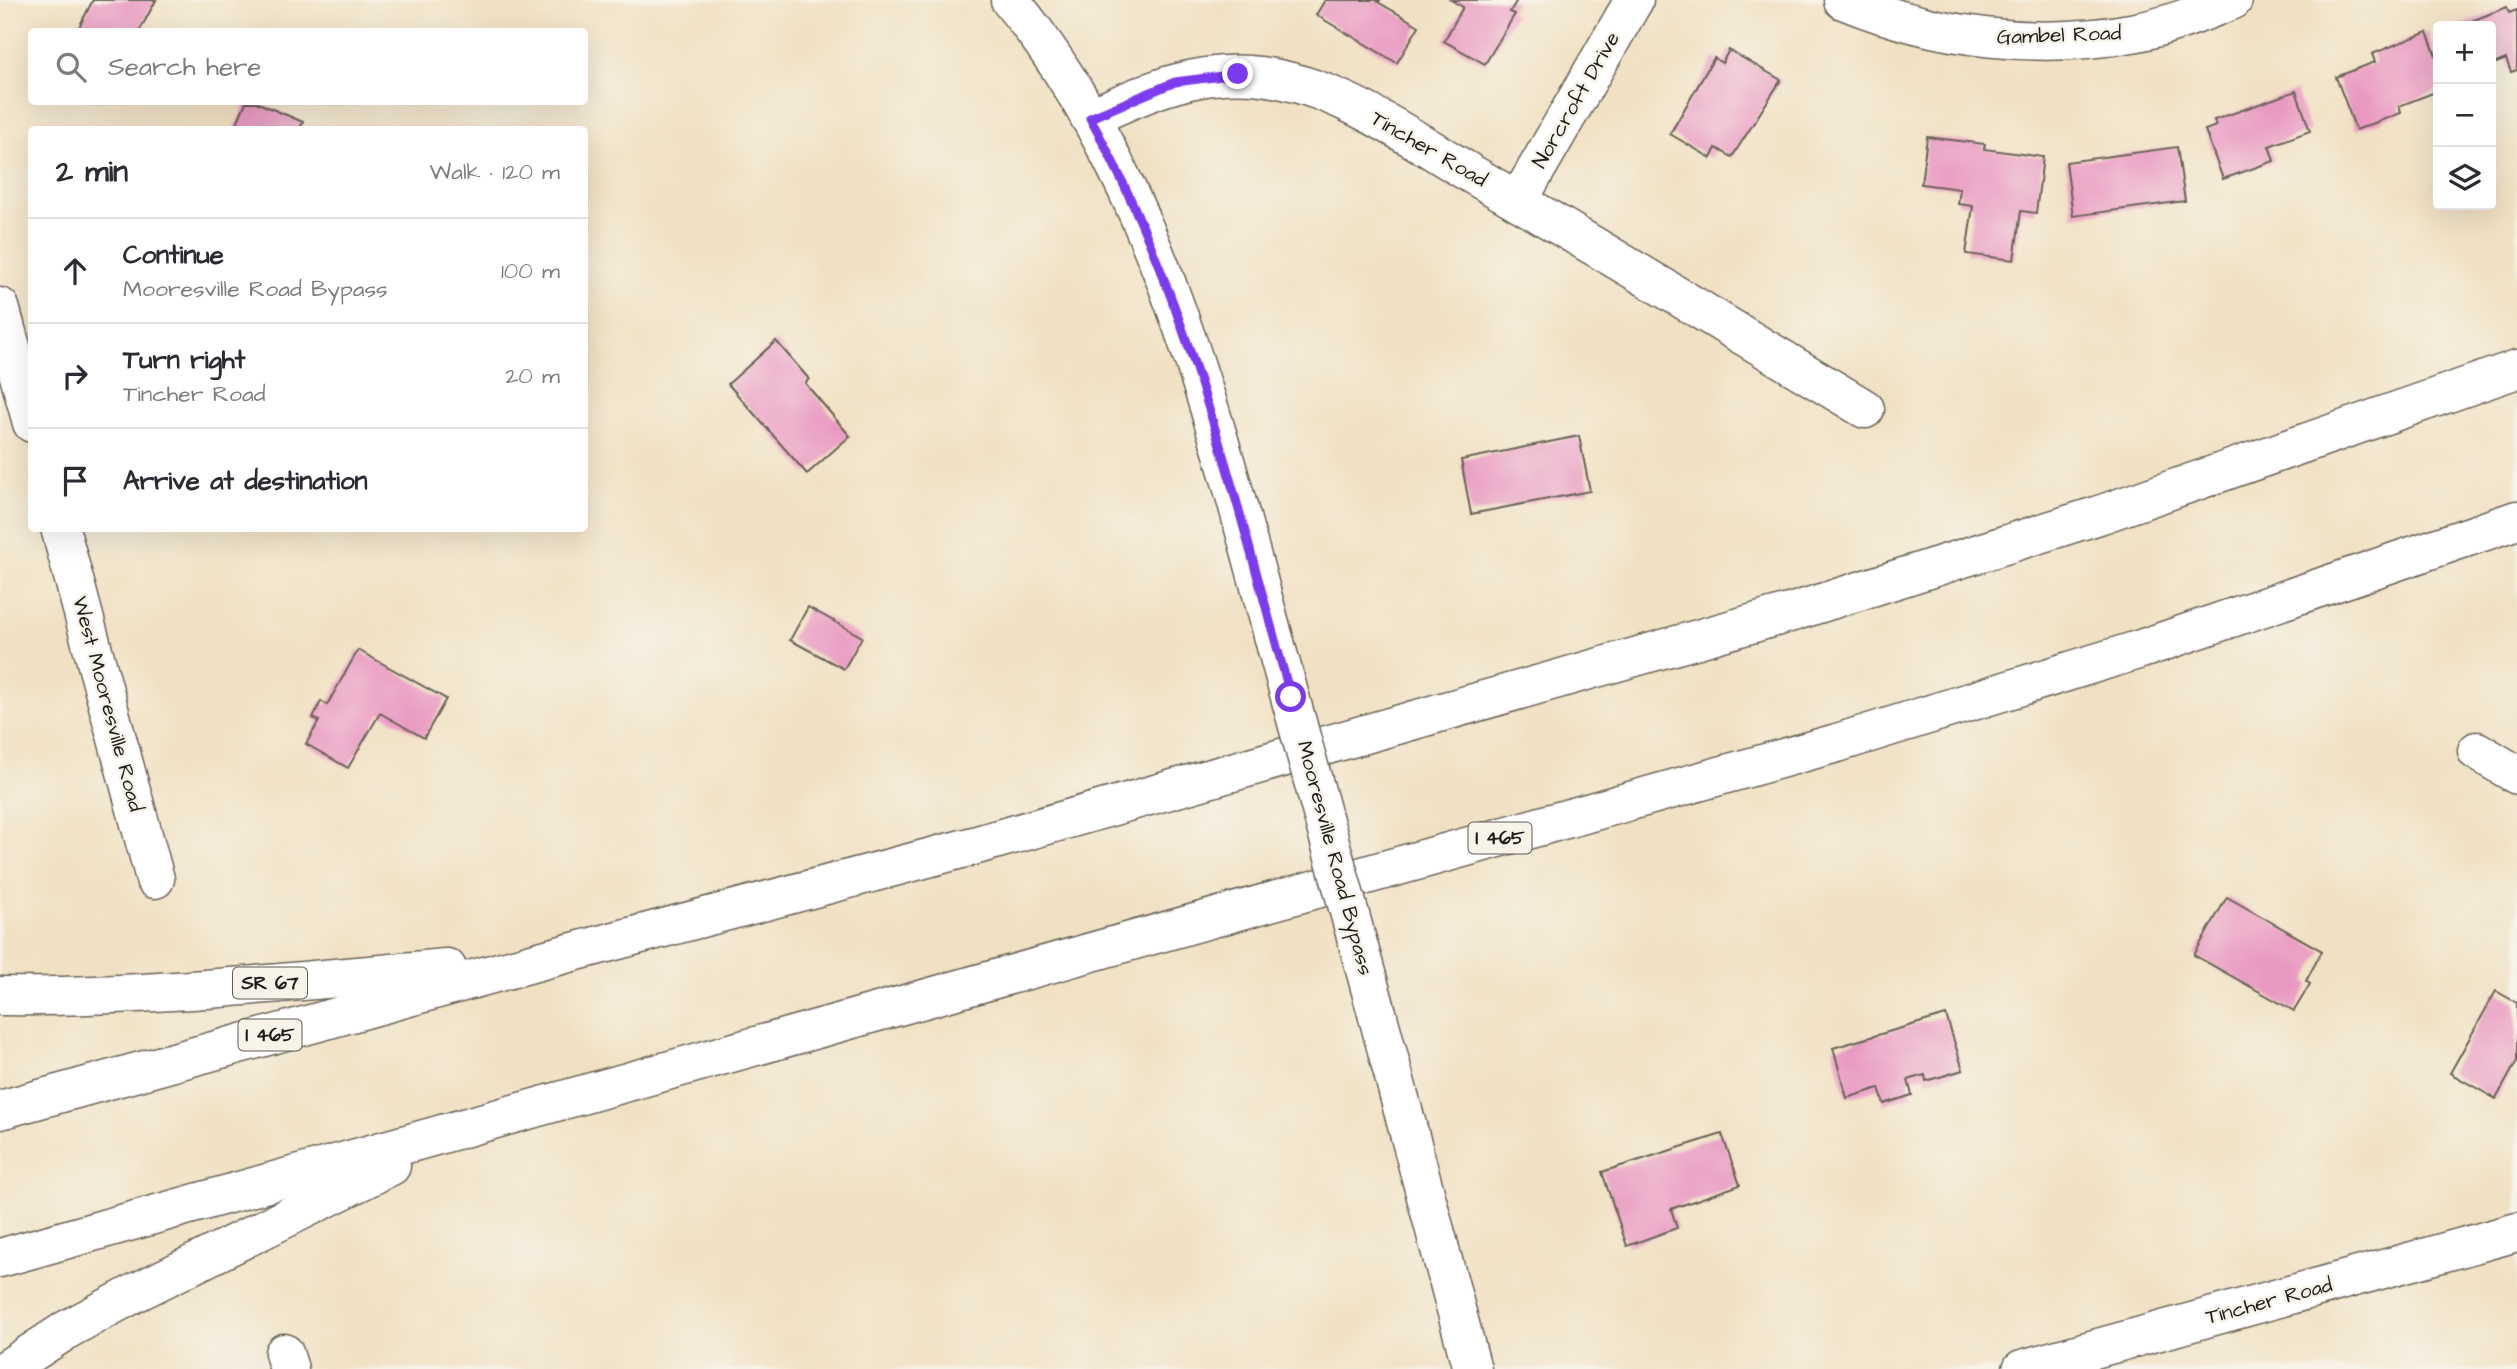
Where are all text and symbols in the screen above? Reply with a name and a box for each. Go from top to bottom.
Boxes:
street label: Gambel Road [1996,18,2122,52]
map controls [2433,21,2496,210]
button: + [2433,21,2496,84]
street label: Norcroft Drive [1525,26,1627,174]
search box [28,28,588,105]
icon: search [52,48,90,86]
text: Search here [108,49,261,85]
route end [1222,58,1253,89]
button: − [2433,84,2496,147]
street label: Tincher Road [1365,104,1493,194]
button: layers [2433,147,2496,210]
text: 2 min [56,151,128,193]
text: Walk · 120 m [430,156,560,188]
text: Continue [123,237,224,273]
icon: ahead [56,252,94,290]
text: 100 m [501,255,560,287]
text: Mooresville Road Bypass [123,273,387,305]
text: Turn right [123,342,245,378]
icon: right [56,357,94,395]
text: 20 m [505,360,560,392]
text: Tincher Road [123,378,265,410]
icon: arrive [56,462,94,500]
text: Arrive at destination [123,463,368,499]
street label: West Mooresville Road [65,593,151,815]
route start [1275,681,1306,712]
street label: Mooresville Road Bypass [1288,738,1380,979]
road number: I 465 [1468,822,1532,853]
road number: SR 67 [233,967,307,998]
road number: I 465 [238,1020,302,1050]
street label: Tincher Road [2202,1270,2336,1332]

